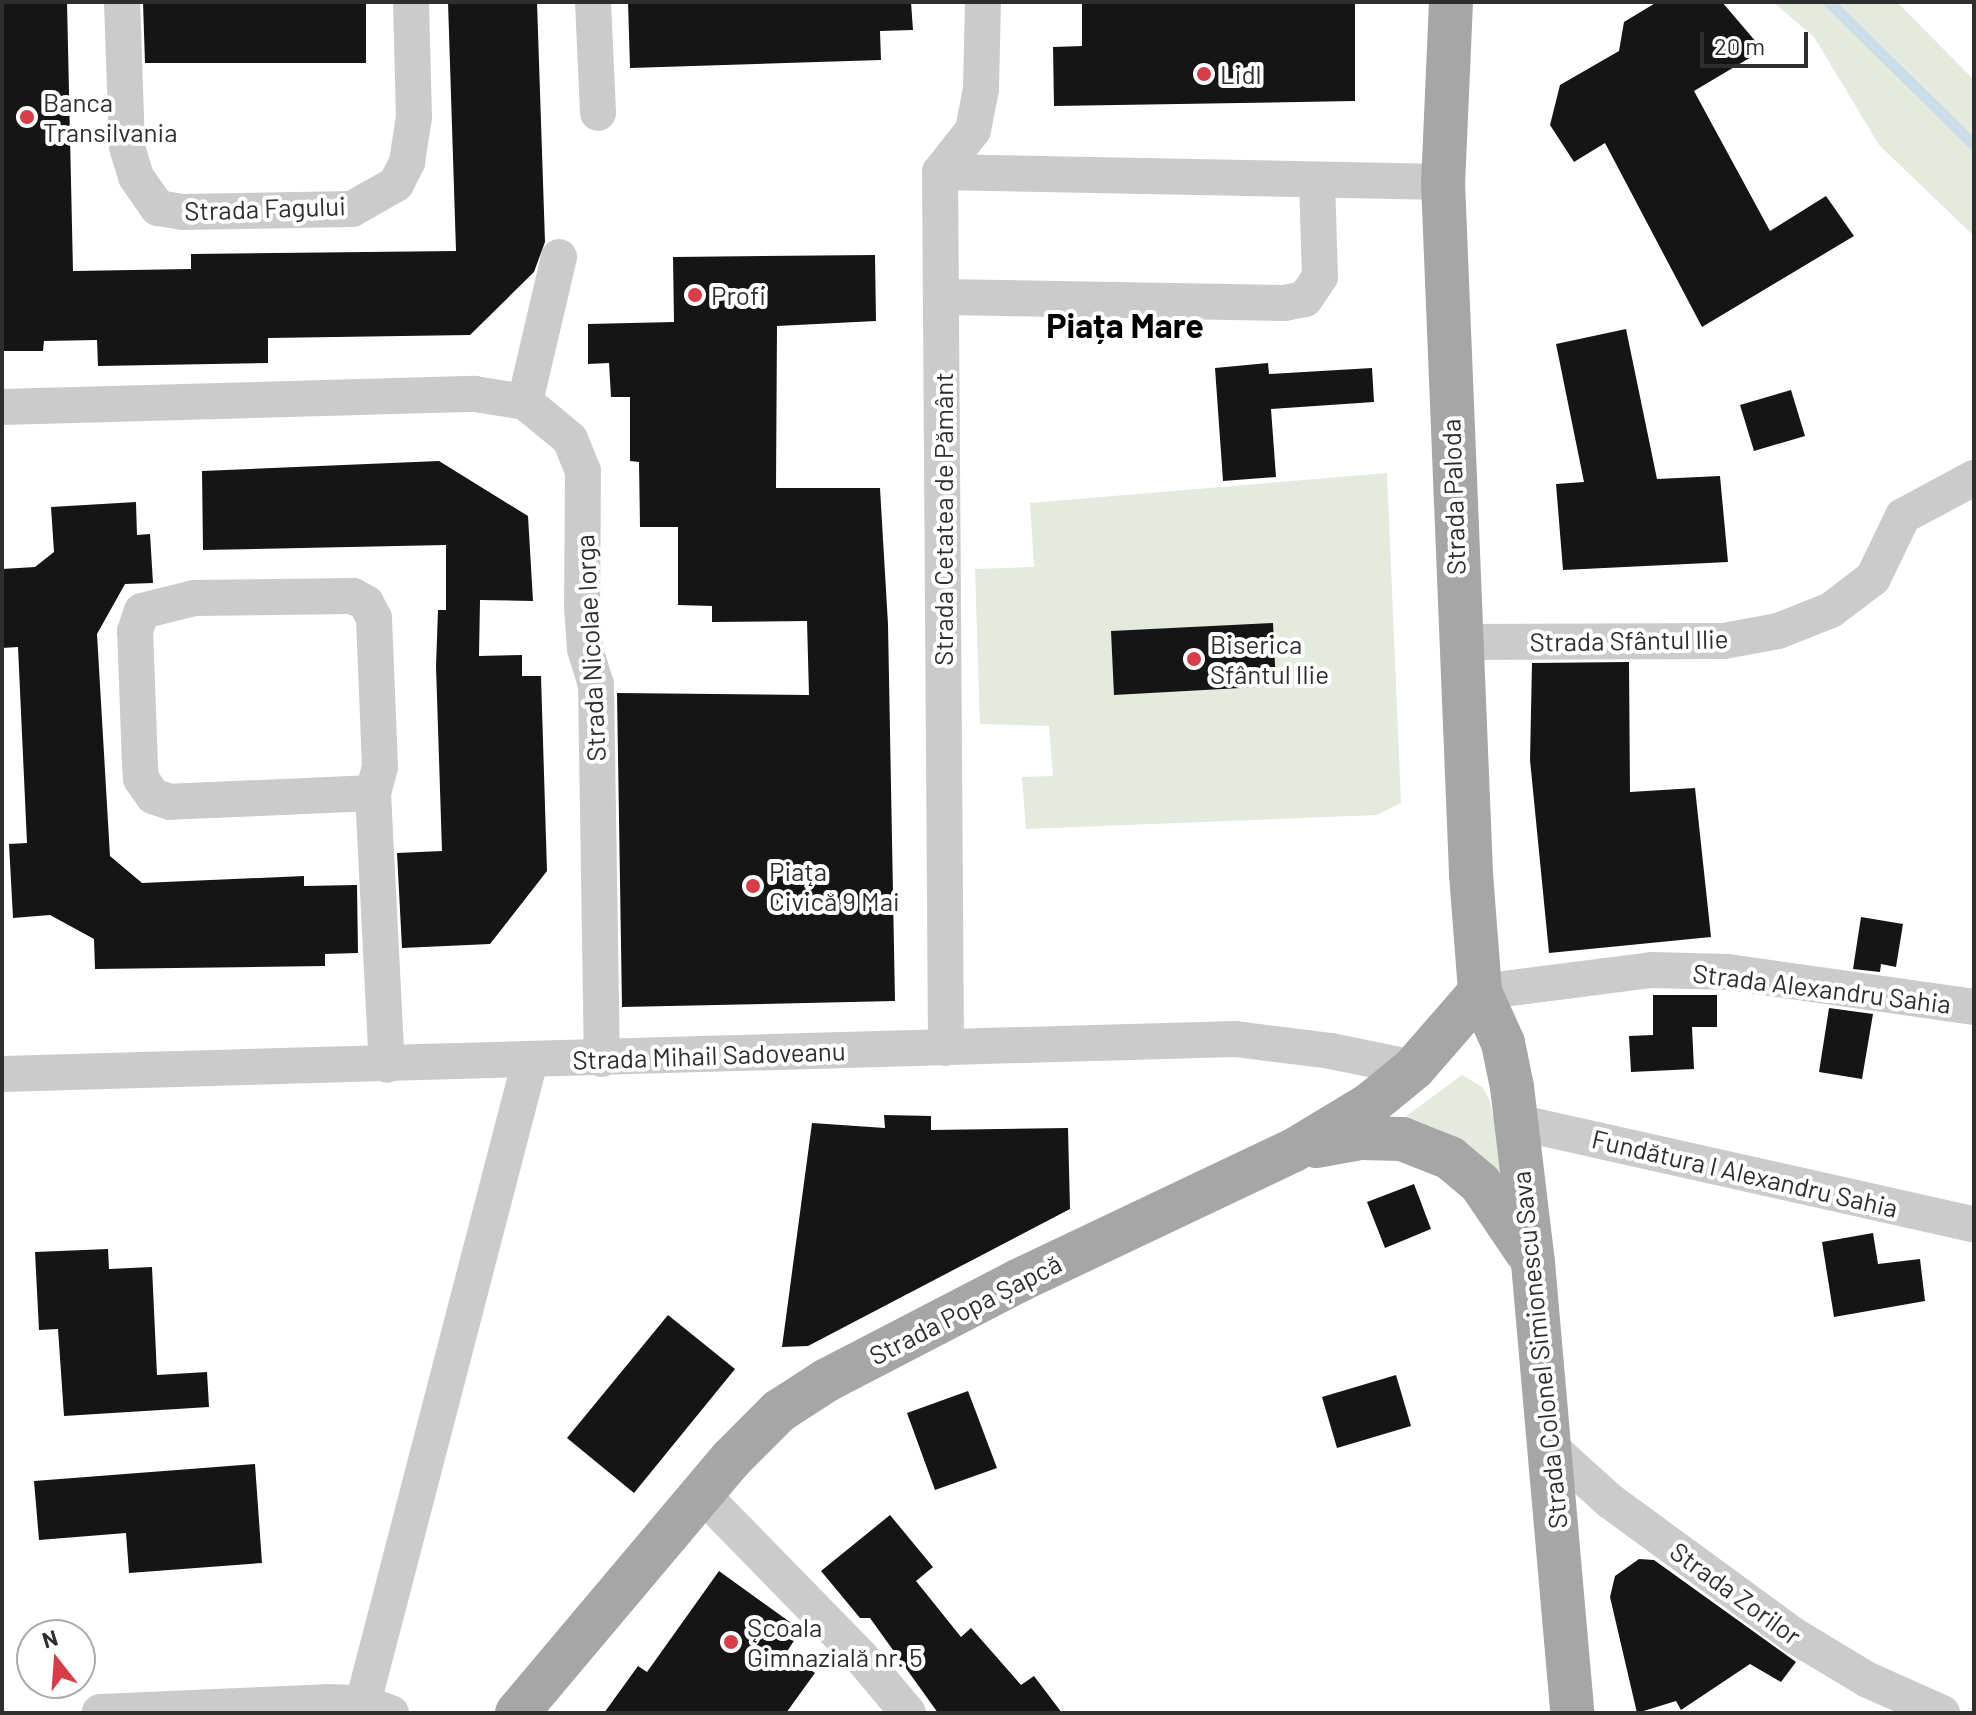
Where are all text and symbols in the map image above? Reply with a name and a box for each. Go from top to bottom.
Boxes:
scale bar [1704,16,1812,66]
text: 20 m [1714,31,1765,60]
place label: Lidl [1220,58,1262,90]
marker: Lidl [1195,65,1213,83]
place label: Banca Transilvania [43,86,178,148]
marker: Banca Transilvania [18,108,36,126]
street label: Strada Fagului [184,190,346,226]
place label: Profi [711,279,766,311]
marker: Profi [686,286,704,304]
district label: Piața Mare [1046,305,1204,345]
street label: Strada Cetatea de Pământ [927,372,959,666]
street label: Strada Paloda [1435,418,1471,576]
street label: Strada Nicolae Iorga [568,534,612,762]
street label: Strada Sfântul Ilie [1529,623,1729,657]
place label: Biserica Sfântul Ilie [1210,628,1329,690]
marker: Biserica Sfântul Ilie [1185,650,1203,668]
place label: Piața Civică 9 Mai [769,855,900,916]
marker: Piața Civică 9 Mai [744,877,762,895]
street label: Strada Alexandru Sahia [1691,957,1953,1019]
street label: Strada Mihail Sadoveanu [572,1035,846,1075]
street label: Fundătura I Alexandru Sahia [1589,1123,1901,1223]
street label: Strada Colonel Simionescu Sava [1505,1170,1573,1530]
street label: Strada Popa Șapcă [864,1247,1066,1371]
street label: Strada Zorilor [1664,1535,1808,1651]
place label: Școala Gimnazială nr. 5 [747,1611,923,1672]
north arrow [16,1619,96,1699]
text: N [39,1623,60,1653]
marker: Școala Gimnazială nr. 5 [722,1633,740,1651]

